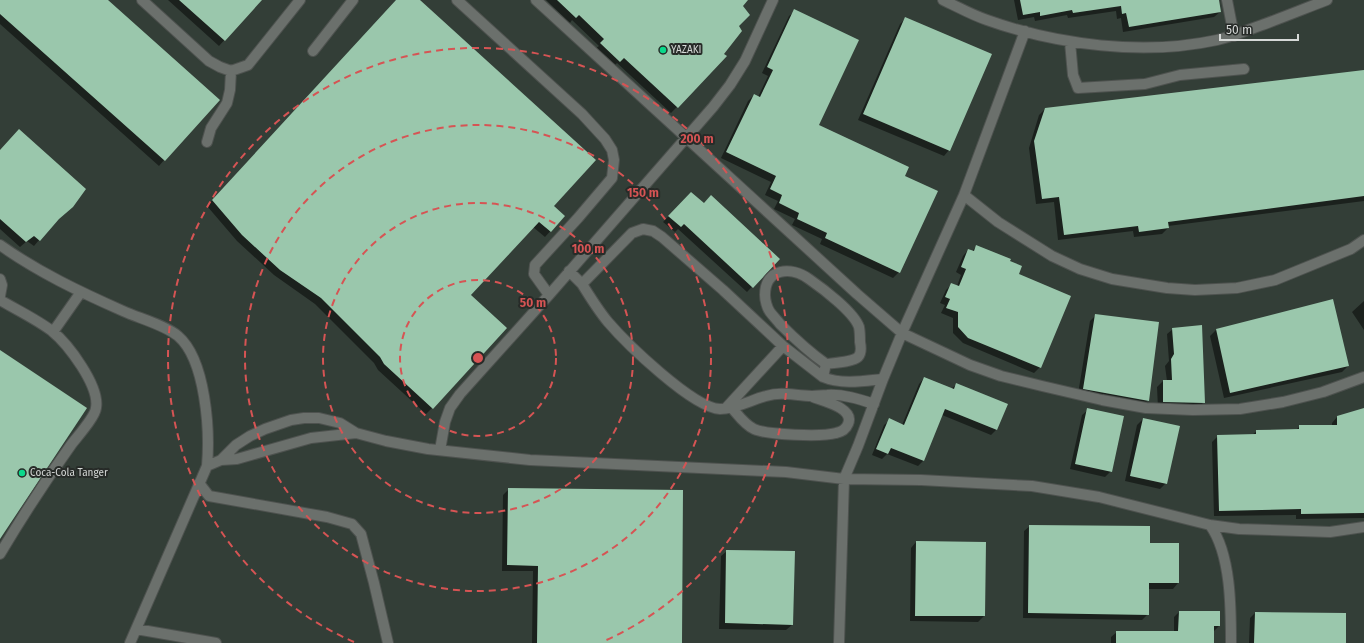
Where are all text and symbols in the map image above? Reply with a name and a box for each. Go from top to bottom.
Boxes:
scale bar [1220,16,1298,42]
text: 50 m [1226,23,1252,37]
place label: YAZAKI [671,44,702,56]
marker: YAZAKI [658,45,668,55]
text: 200 m [680,132,714,146]
text: 150 m [627,186,659,200]
text: 100 m [572,242,604,256]
text: 50 m [520,296,546,310]
centre of rings [471,351,485,365]
place label: Coca-Cola Tanger [30,467,108,479]
marker: Coca-Cola Tanger [17,468,27,478]

